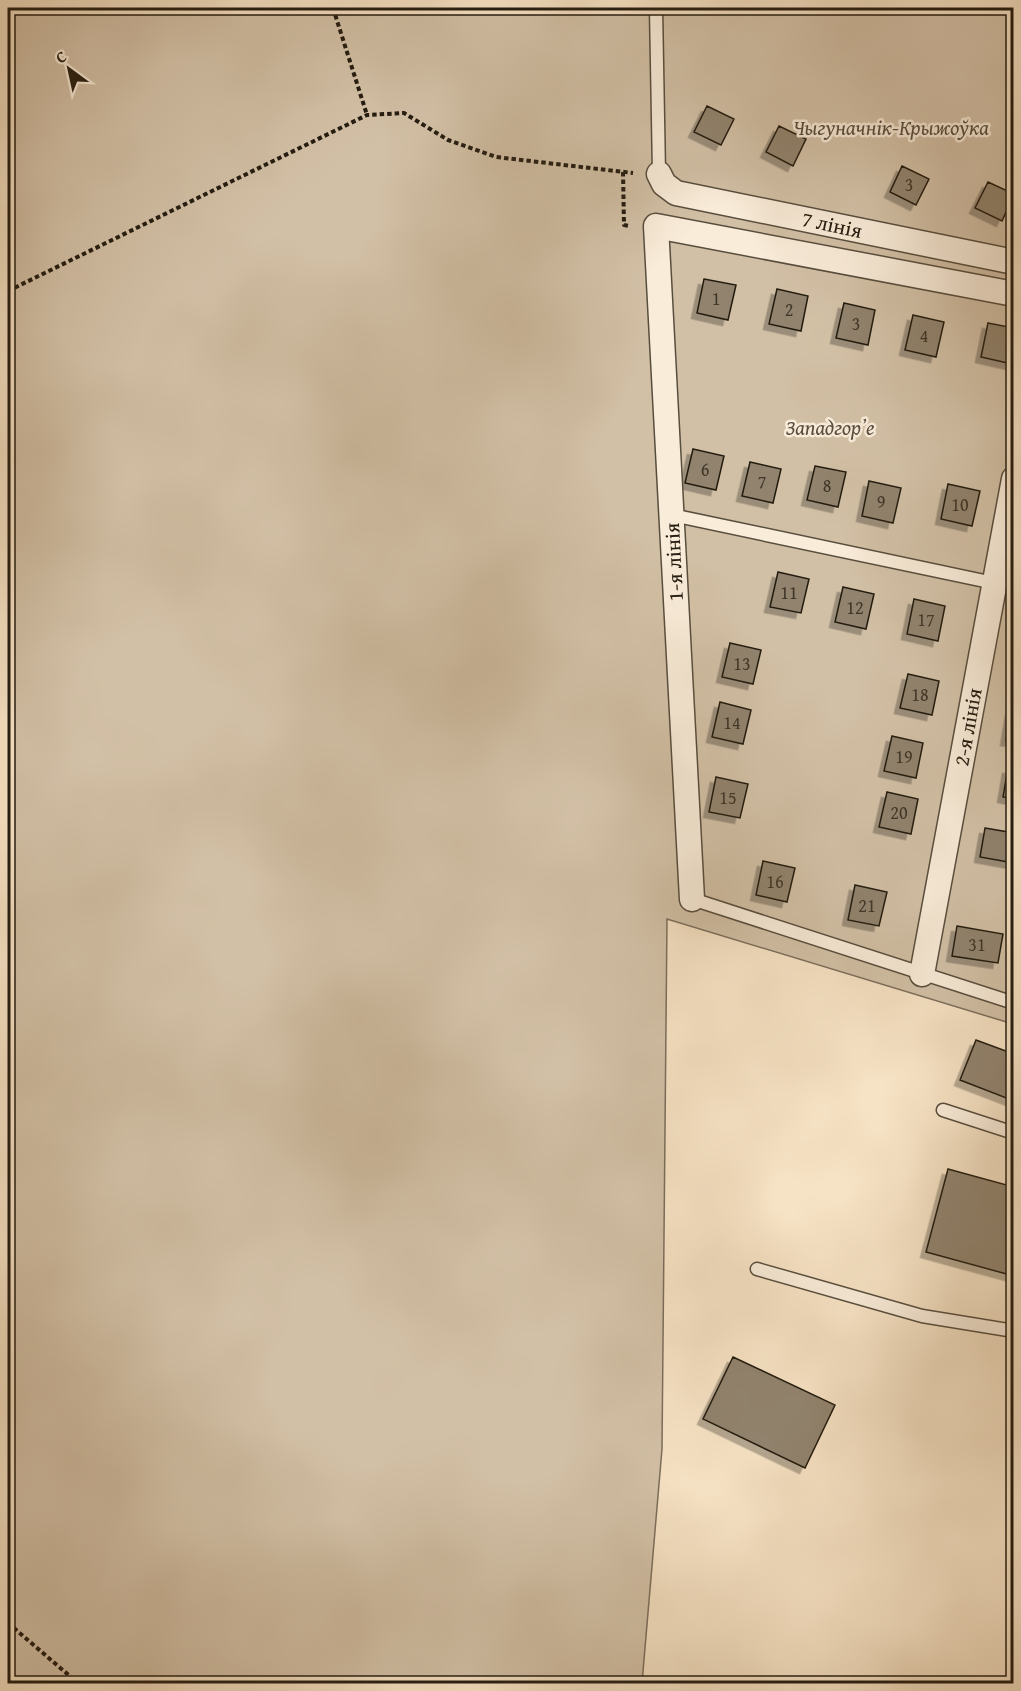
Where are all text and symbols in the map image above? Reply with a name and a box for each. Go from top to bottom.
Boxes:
north arrow [39,39,99,99]
text: С [51,44,71,69]
park label: Чыгуначнік-Крыжоўка [793,112,989,143]
house number: 3 [905,171,913,198]
street label: 7 лінія [799,203,865,246]
house number: 1 [712,285,720,312]
house number: 2 [785,296,793,323]
house number: 3 [852,310,860,337]
house number: 4 [920,322,928,349]
park label: Западгорʼе [785,412,875,443]
house number: 6 [701,456,709,483]
house number: 7 [758,468,766,495]
house number: 8 [823,472,831,499]
house number: 9 [877,488,885,515]
house number: 10 [951,491,969,518]
street label: 1-я лінія [656,522,691,602]
house number: 11 [780,579,798,606]
house number: 12 [846,594,864,621]
house number: 17 [917,606,935,633]
house number: 13 [733,650,751,677]
house number: 18 [911,681,929,708]
street label: 2-я лінія [945,685,990,768]
house number: 14 [723,709,741,736]
house number: 19 [895,743,913,770]
house number: 15 [719,784,737,811]
house number: 20 [890,799,908,826]
house number: 16 [766,868,784,895]
house number: 21 [858,892,876,919]
house number: 31 [968,931,986,958]

